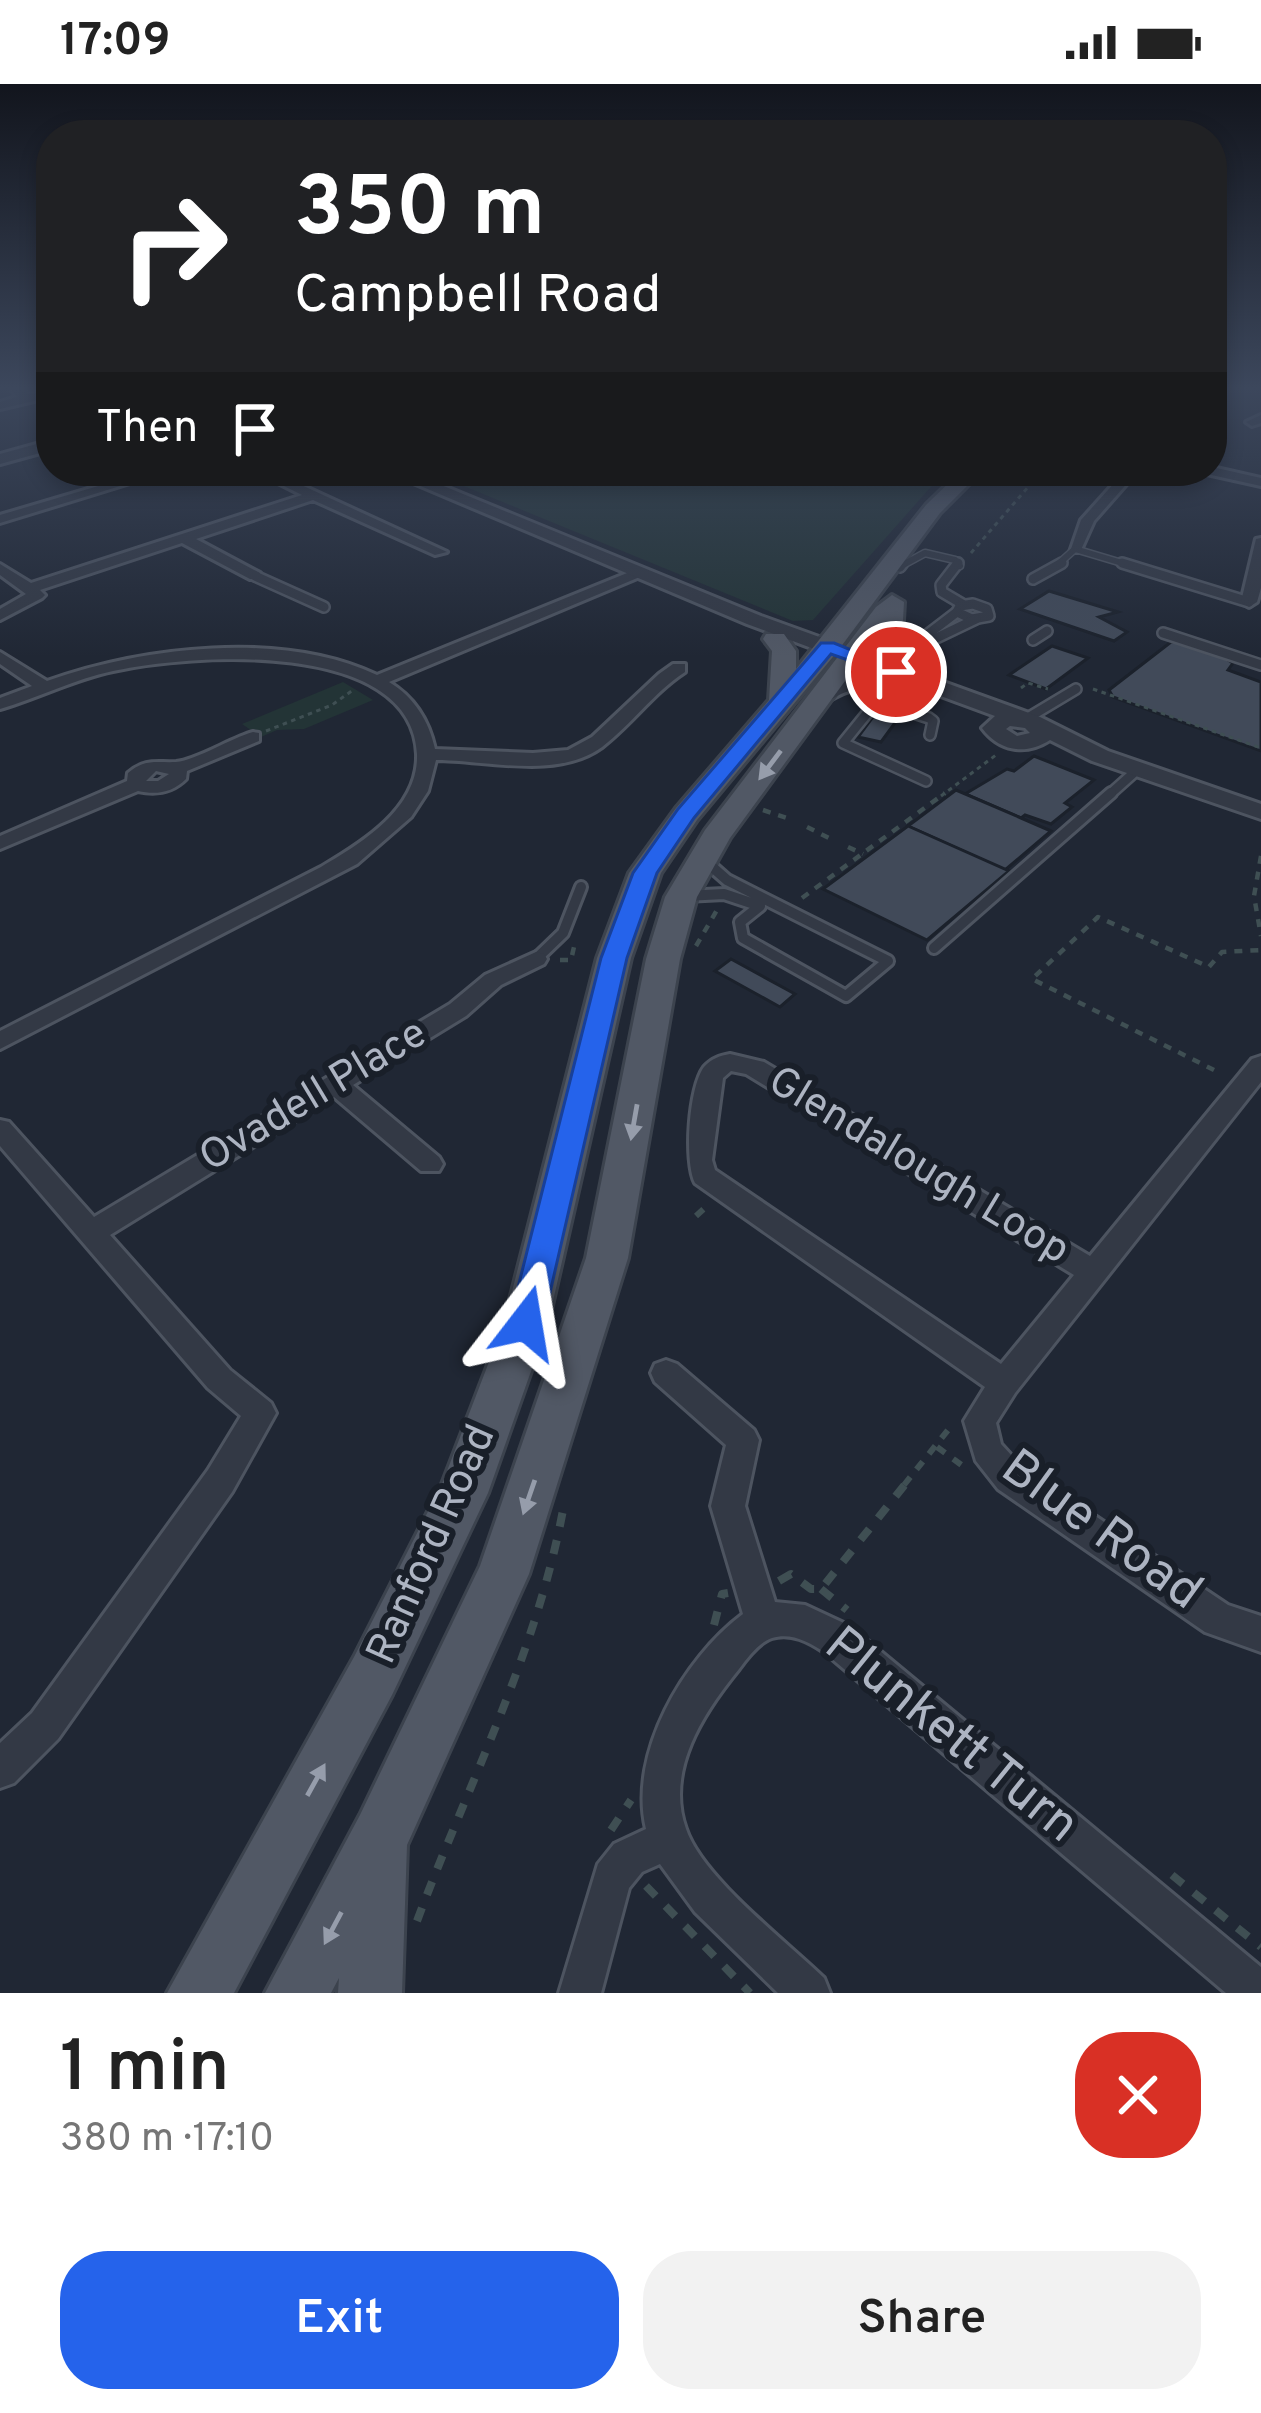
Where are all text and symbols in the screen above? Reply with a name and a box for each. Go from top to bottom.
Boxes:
text: 17:09 [60,14,170,71]
text: 350 m [294,159,545,265]
icon: right [96,168,252,324]
text: Campbell Road [294,263,661,332]
icon: arrive [222,396,288,462]
text: Then [96,401,198,458]
pin [845,621,947,723]
icon: arrive [863,639,929,705]
one-way arrow [758,749,783,781]
street label: Ovadell Place [191,1008,437,1186]
street label: Glendalough Loop [758,1056,1078,1278]
one-way arrow [624,1104,643,1141]
position arrow [463,1260,589,1386]
street label: Ranford Road [357,1417,509,1673]
street label: Blue Road [987,1437,1213,1627]
one-way arrow [519,1479,537,1515]
street label: Plunkett Turn [810,1615,1090,1859]
one-way arrow [305,1763,326,1798]
one-way arrow [323,1910,344,1945]
text: 1 min [60,2025,230,2117]
button: close [1075,2032,1201,2158]
text: 380 m · 17:10 [60,2116,274,2165]
button: Exit [60,2251,619,2389]
button: Share [643,2251,1201,2389]

